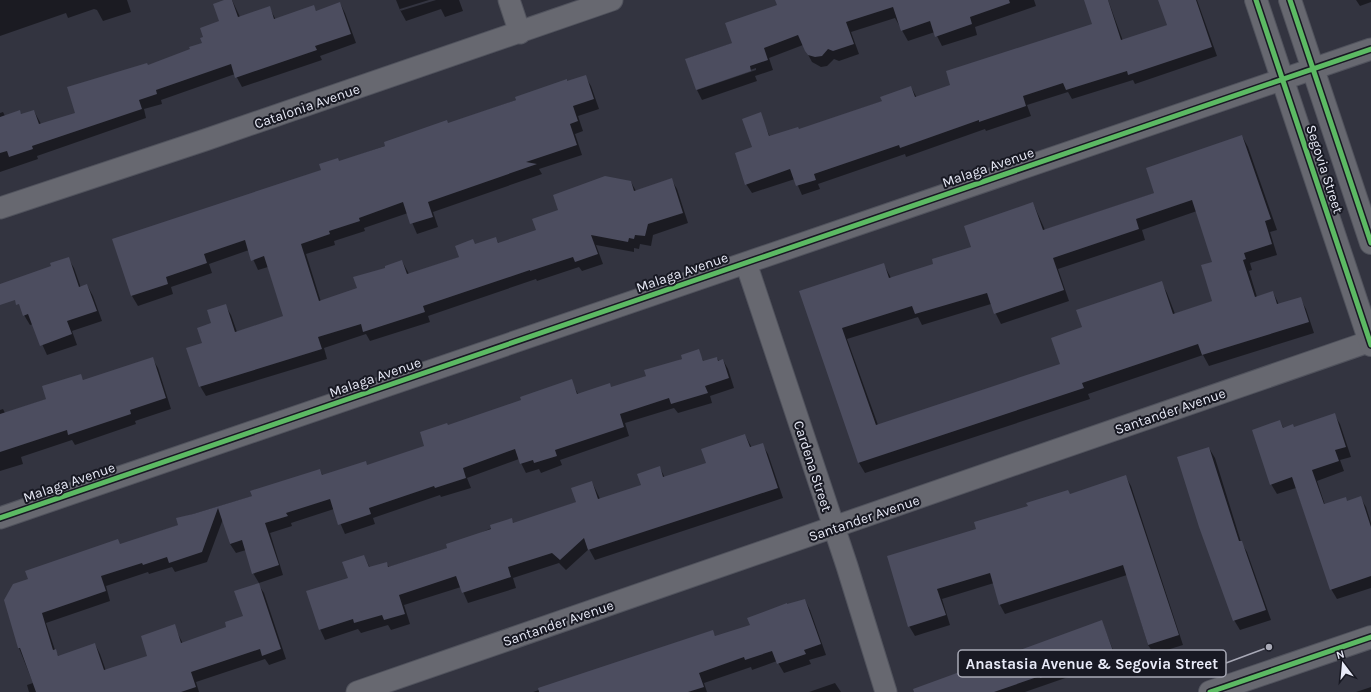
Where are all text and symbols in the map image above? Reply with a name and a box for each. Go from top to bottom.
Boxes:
street label: Catalonia Avenue [252,80,362,133]
street label: Segovia Street [1302,123,1347,215]
street label: Malaga Avenue [940,144,1036,191]
street label: Malaga Avenue [634,249,730,296]
street label: Malaga Avenue [327,354,423,401]
street label: Santander Avenue [1113,385,1228,438]
street label: Cardena Street [790,418,835,514]
street label: Malaga Avenue [21,459,117,506]
street label: Santander Avenue [807,492,922,545]
street label: Santander Avenue [501,597,616,650]
north arrow [1323,644,1363,684]
text: N [1335,648,1346,662]
callout: Anastasia Avenue & Segovia Street [958,650,1226,677]
text: Anastasia Avenue & Segovia Street [966,655,1218,673]

